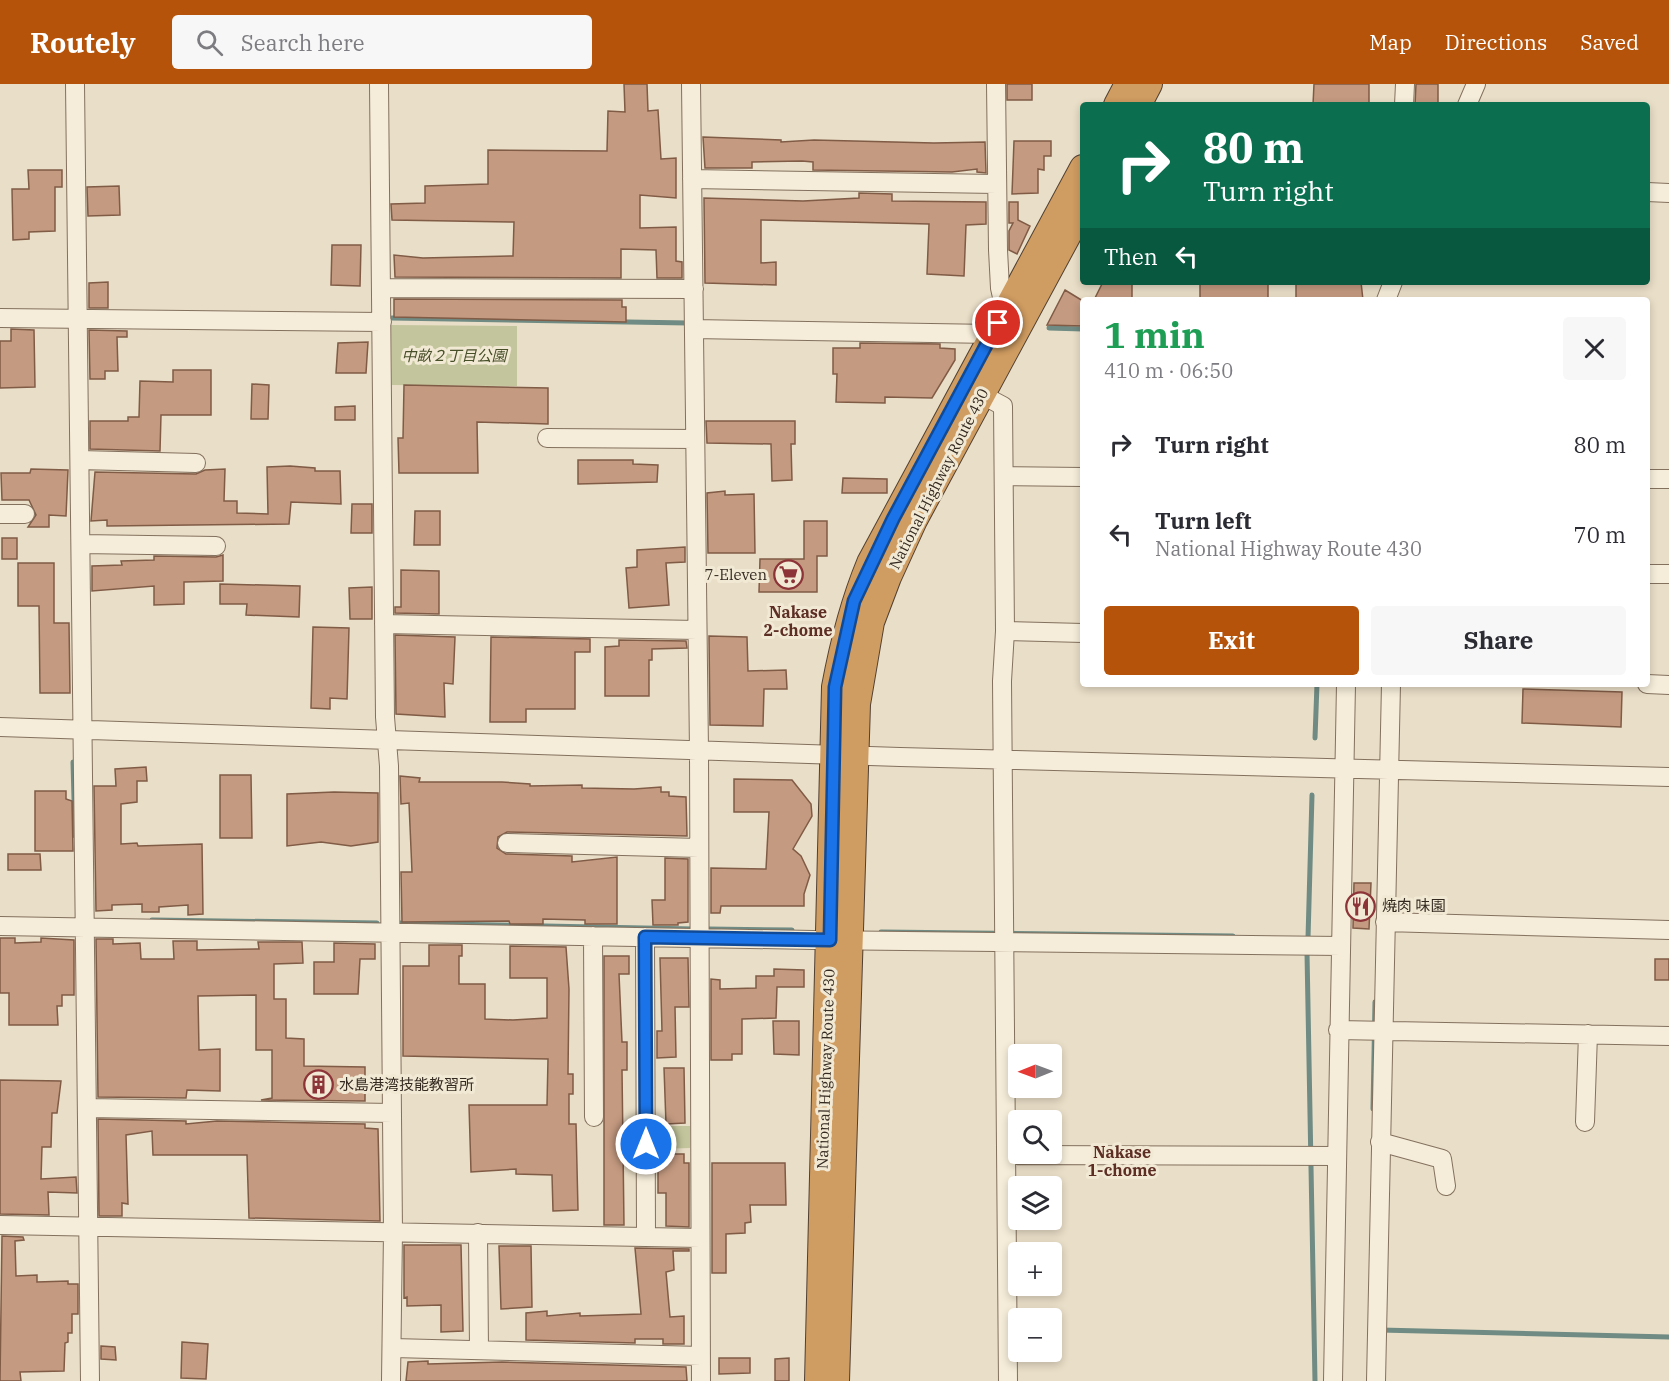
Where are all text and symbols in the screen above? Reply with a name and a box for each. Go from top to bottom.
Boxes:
search box [172,15,592,69]
text: Routely [30,24,136,61]
icon: search [193,26,226,59]
text: Search here [241,28,365,57]
text: Map [1369,28,1412,56]
text: Directions [1445,28,1547,56]
text: Saved [1580,28,1639,56]
text: 80 m [1203,120,1304,175]
icon: right [1104,126,1182,204]
text: Turn right [1203,173,1334,208]
icon: left [1170,240,1203,273]
text: Then [1104,242,1158,271]
pin [972,297,1023,348]
icon: arrive [981,306,1014,339]
text: 1 min [1104,311,1205,358]
button: close [1563,317,1626,380]
park label: 中畝２丁目公園 [401,346,508,365]
text: 410 m · 06:50 [1104,357,1233,384]
street label: National Highway Route 430 [885,385,992,572]
icon: right [1104,428,1137,461]
text: Turn right [1155,430,1269,459]
text: 80 m [1574,430,1626,459]
text: Turn left [1155,506,1251,535]
icon: left [1104,518,1137,551]
text: 70 m [1574,520,1626,549]
text: National Highway Route 430 [1155,535,1422,562]
supermarket icon: 7-Eleven [772,559,804,591]
place label: 7-Eleven [704,565,767,584]
district label: Nakase 2-chome [763,602,833,640]
button: Exit [1104,606,1359,675]
button: Share [1371,606,1626,675]
restaurant icon: 焼肉 味園 [1345,890,1377,922]
place label: 焼肉 味園 [1382,896,1445,915]
street label: National Highway Route 430 [813,969,838,1169]
north arrow [1008,1044,1062,1098]
map controls [1008,1044,1062,1362]
building icon: 水島港湾技能教習所 [302,1069,334,1101]
place label: 水島港湾技能教習所 [339,1075,474,1094]
button: search [1008,1110,1062,1164]
position arrow [614,1112,678,1176]
district label: Nakase 1-chome [1087,1142,1157,1180]
button: layers [1008,1176,1062,1230]
button: + [1008,1242,1062,1296]
button: − [1008,1308,1062,1362]

